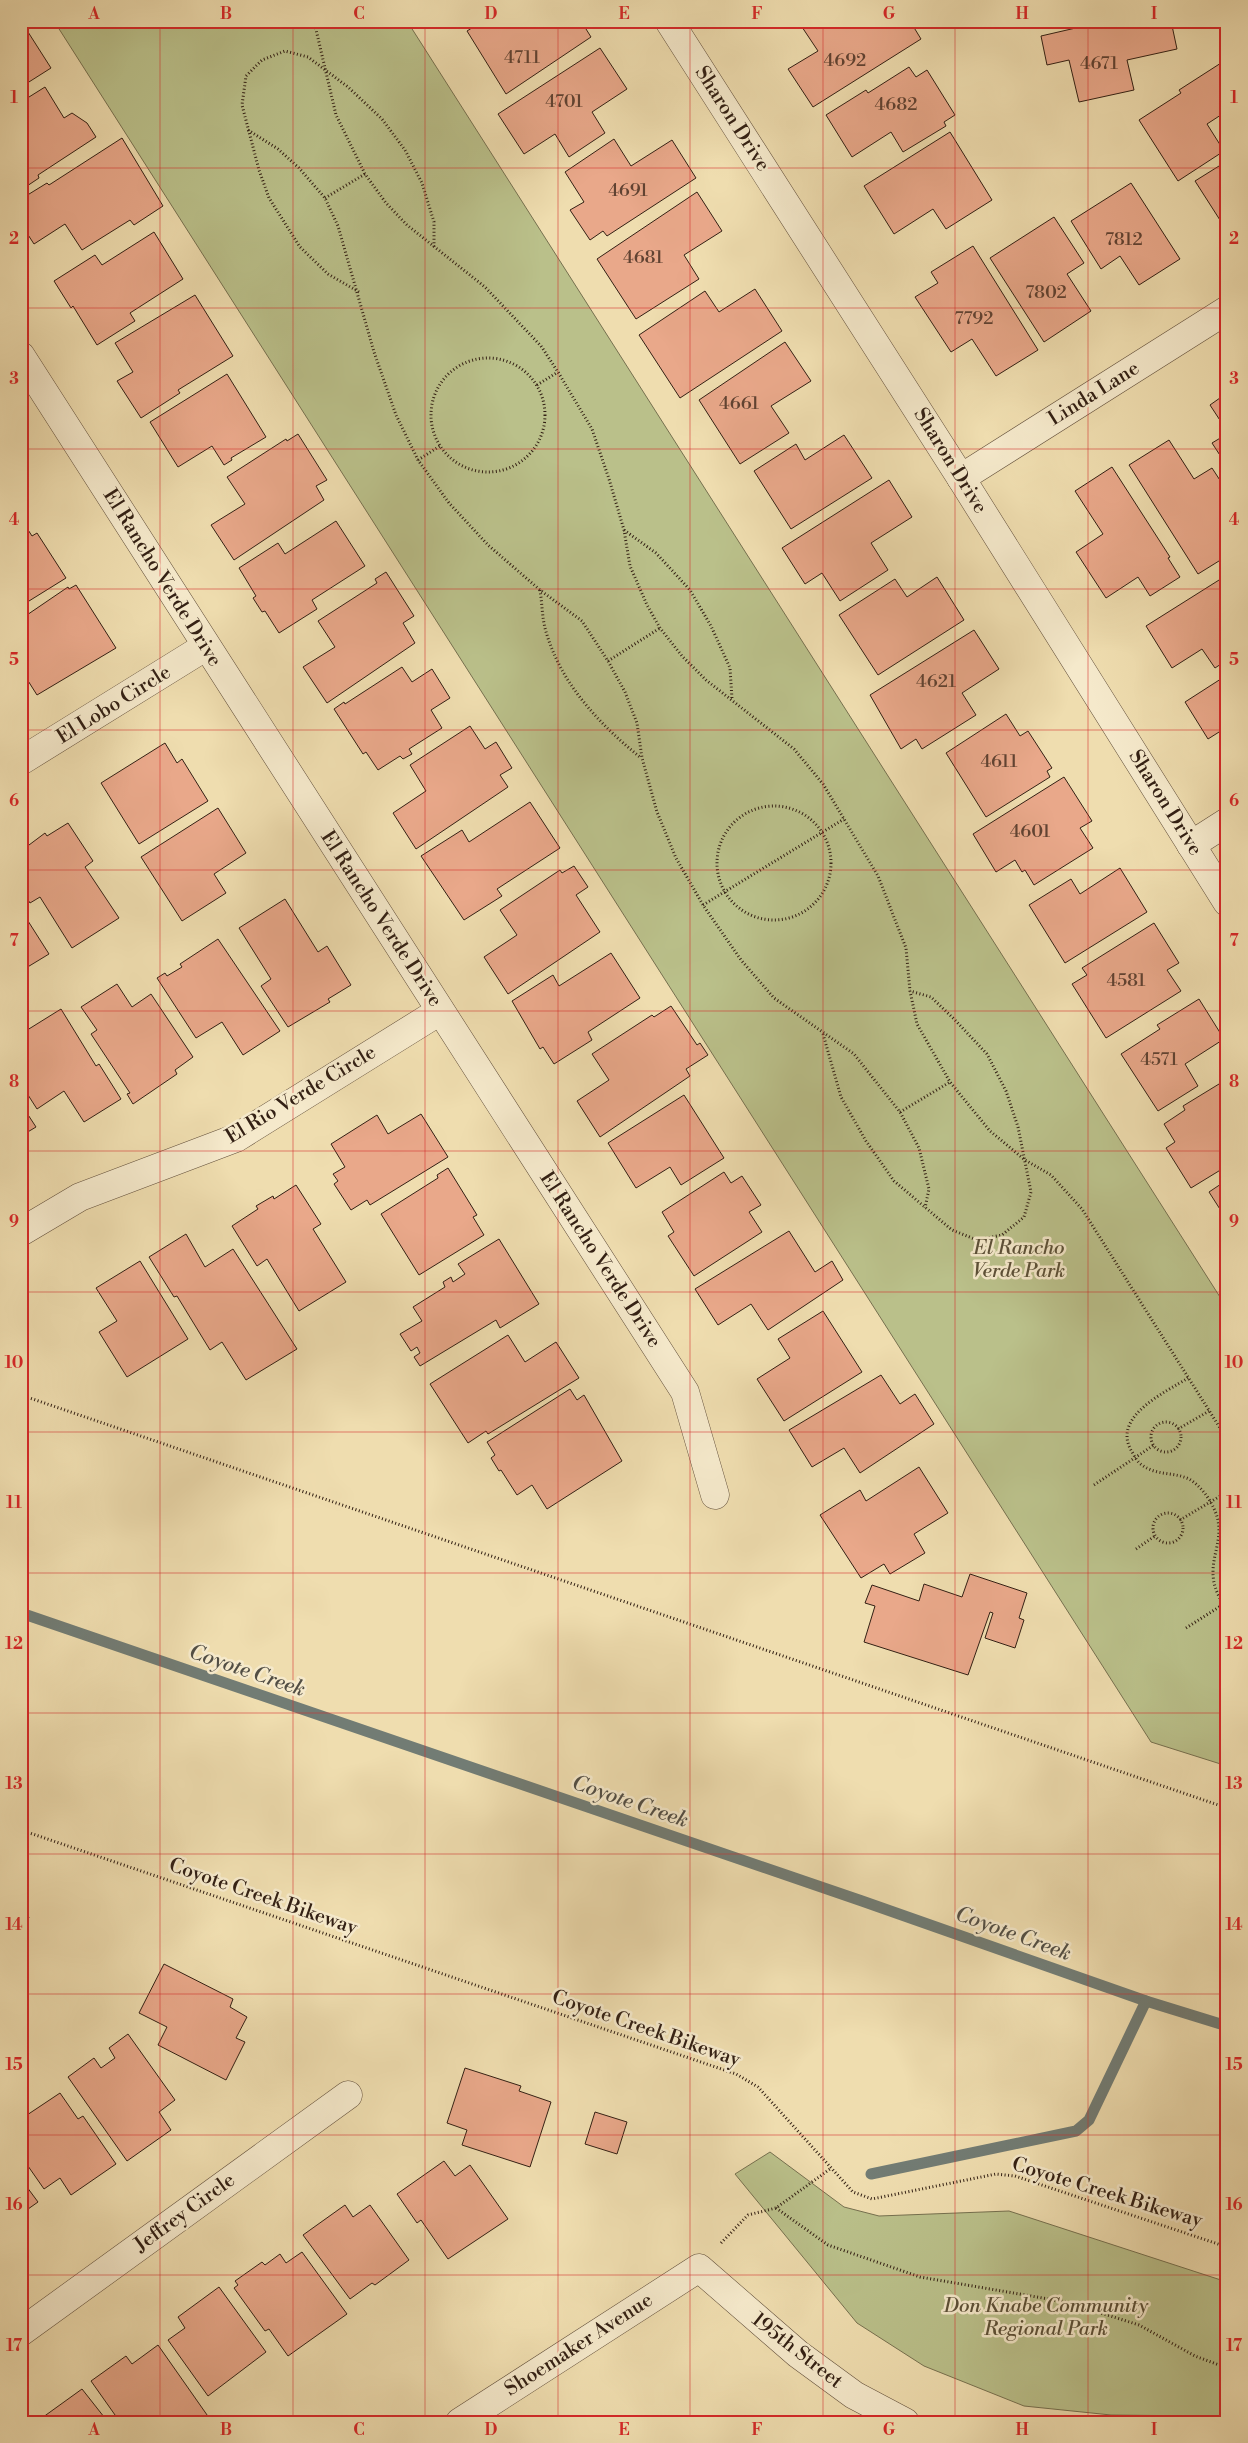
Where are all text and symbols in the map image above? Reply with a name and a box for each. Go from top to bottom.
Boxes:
text: A [87,4,100,24]
text: B [220,4,232,24]
text: C [353,4,365,24]
text: D [485,4,498,24]
text: E [618,4,630,24]
text: F [751,4,763,24]
text: G [883,4,896,24]
text: H [1015,4,1029,24]
text: I [1151,4,1157,24]
house number: 4711 [504,46,540,69]
house number: 4692 [824,49,866,72]
house number: 4671 [1080,52,1118,75]
street label: Sharon Drive [689,62,775,176]
text: 1 [10,88,18,108]
text: 1 [1230,88,1238,108]
house number: 4701 [545,90,583,113]
house number: 4682 [875,93,917,116]
house number: 4691 [608,179,648,202]
house number: 7812 [1105,228,1143,251]
text: 2 [9,229,19,249]
text: 2 [1229,229,1239,249]
house number: 4681 [623,246,663,269]
house number: 7802 [1025,281,1067,304]
house number: 7792 [954,307,994,330]
street label: Linda Lane [1044,356,1144,432]
text: 3 [9,369,19,389]
text: 3 [1229,369,1239,389]
house number: 4661 [719,392,759,415]
street label: Sharon Drive [908,403,992,519]
street label: El Rancho Verde Drive [97,484,227,672]
text: 4 [9,510,20,530]
text: 4 [1229,510,1240,530]
text: 5 [9,650,19,670]
text: 5 [1229,650,1239,670]
street label: El Lobo Circle [52,660,176,750]
house number: 4621 [916,670,956,693]
street label: Sharon Drive [1123,745,1207,861]
house number: 4611 [980,750,1018,773]
text: 6 [9,791,19,811]
text: 6 [1229,791,1239,811]
house number: 4601 [1010,820,1051,843]
street label: El Rancho Verde Drive [315,826,447,1012]
text: 7 [9,931,19,951]
text: 7 [1229,931,1239,951]
house number: 4581 [1106,969,1146,992]
street label: El Rio Verde Circle [221,1040,381,1150]
house number: 4571 [1140,1048,1178,1071]
text: 8 [9,1072,19,1092]
text: 8 [1229,1072,1239,1092]
street label: El Rancho Verde Drive [534,1167,666,1353]
text: 9 [9,1212,19,1232]
text: 9 [1229,1212,1239,1232]
park label: El Rancho Verde Park [973,1236,1065,1284]
text: 10 [5,1353,23,1373]
text: 10 [1225,1353,1243,1373]
text: 11 [6,1493,22,1513]
text: 11 [1226,1493,1242,1513]
text: 12 [5,1634,23,1654]
text: 12 [1225,1634,1243,1654]
water label: Coyote Creek [185,1639,309,1703]
water label: Coyote Creek [568,1770,692,1834]
text: 13 [5,1774,23,1794]
text: 13 [1225,1774,1243,1794]
street label: Coyote Creek Bikeway [165,1853,361,1941]
water label: Coyote Creek [952,1901,1074,1967]
text: 14 [5,1915,23,1935]
text: 14 [1225,1915,1243,1935]
street label: Coyote Creek Bikeway [548,1985,744,2073]
text: 15 [5,2055,23,2075]
text: 15 [1225,2055,1243,2075]
street label: Coyote Creek Bikeway [1009,2152,1205,2234]
street label: Jeffrey Circle [129,2168,240,2259]
text: 16 [5,2195,23,2215]
text: 16 [1225,2195,1243,2215]
street label: Shoemaker Avenue [500,2288,658,2402]
park label: Don Knabe Community Regional Park [943,2294,1149,2342]
street label: 195th Street [746,2308,848,2394]
text: 17 [6,2336,23,2356]
text: 17 [1226,2336,1243,2356]
text: A [87,2420,100,2440]
text: B [220,2420,232,2440]
text: C [353,2420,365,2440]
text: D [485,2420,498,2440]
text: E [618,2420,630,2440]
text: F [751,2420,763,2440]
text: G [883,2420,896,2440]
text: H [1015,2420,1029,2440]
text: I [1151,2420,1157,2440]

